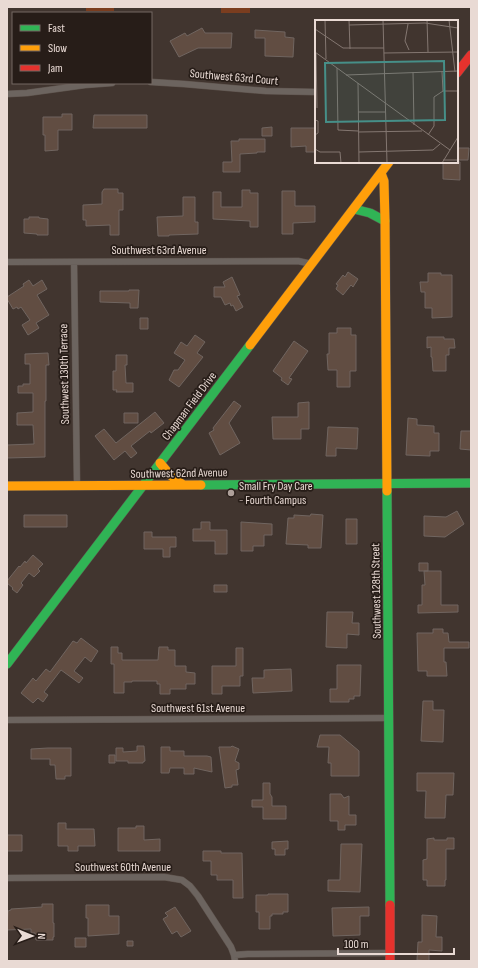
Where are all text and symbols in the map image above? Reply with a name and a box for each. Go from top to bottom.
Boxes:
legend [12,12,152,84]
inset map [315,20,458,163]
text: Fast [48,21,65,36]
text: Slow [48,41,67,56]
text: Jam [47,61,63,76]
street label: Southwest 63rd Court [189,66,279,89]
street label: Southwest 63rd Avenue [111,243,207,258]
street label: Southwest 130th Terrace [56,324,73,424]
street label: Chapman Field Drive [159,369,220,443]
street label: Southwest 62nd Avenue [130,465,228,482]
place label: Small Fry Day Care - Fourth Campus [239,479,313,508]
marker: Small Fry Day Care - Fourth Campus [226,488,236,498]
street label: Southwest 128th Street [368,543,385,639]
street label: Southwest 61st Avenue [151,701,245,716]
street label: Southwest 60th Avenue [75,860,171,875]
north arrow [12,916,52,956]
scale bar [338,930,454,956]
text: N [35,933,48,939]
text: 100 m [344,937,369,952]

